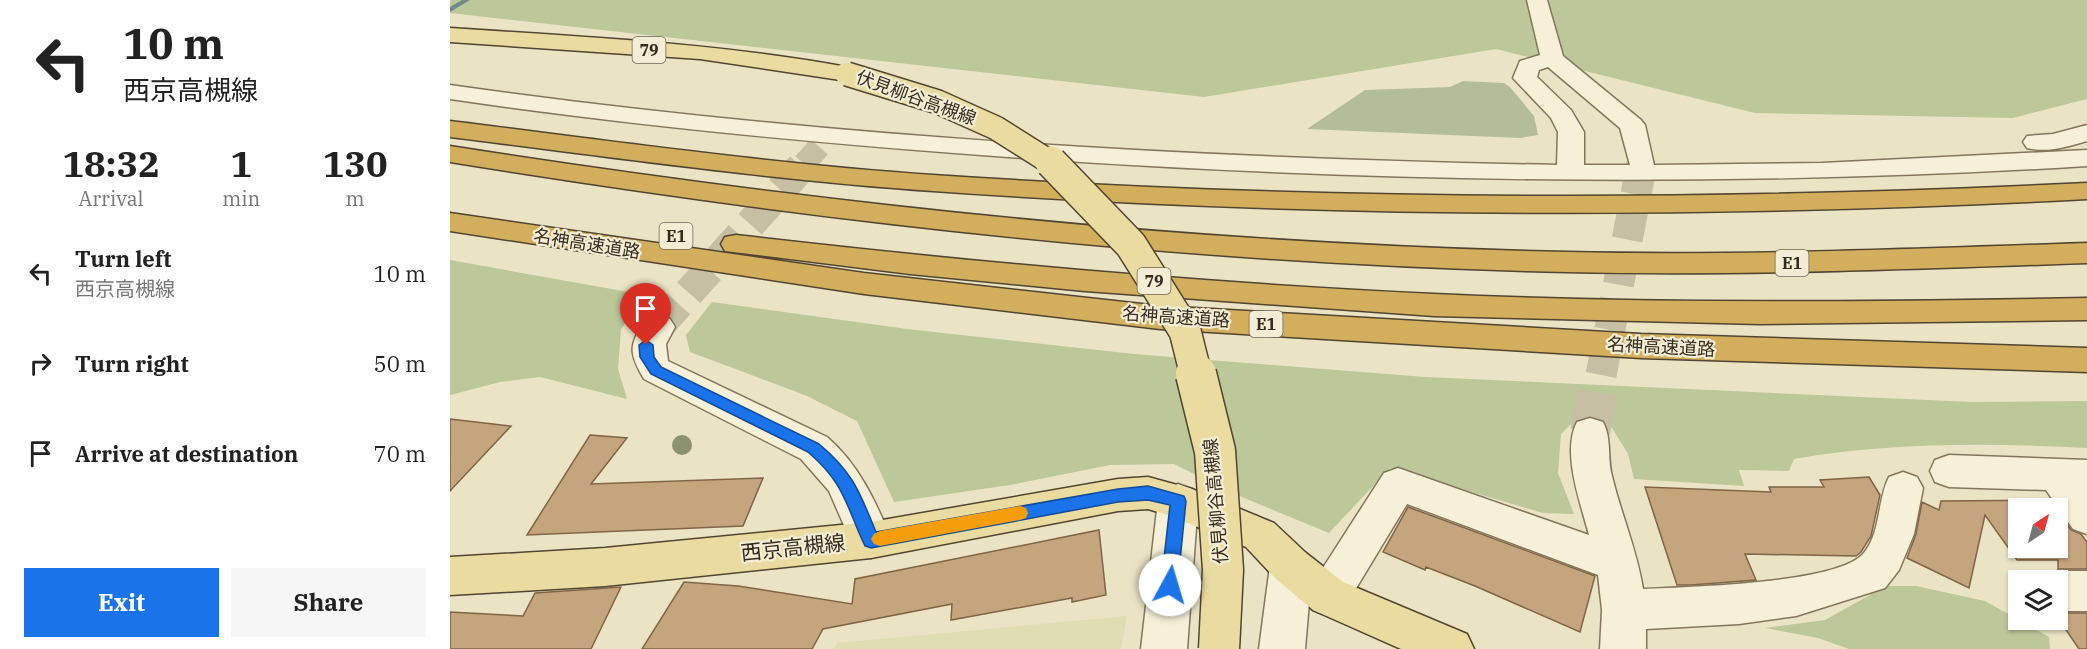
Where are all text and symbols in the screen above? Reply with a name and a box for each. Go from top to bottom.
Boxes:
text: 10 m [123,16,224,71]
icon: left [24,24,102,102]
road number: 79 [632,37,666,63]
street label: 伏見柳谷高槻線 [853,65,979,130]
text: 西京高槻線 [123,72,258,107]
text: 18:32 [62,140,160,187]
text: 1 [230,140,252,187]
text: 130 [323,140,388,187]
text: Arrival [79,185,144,212]
text: min [222,185,260,212]
text: m [346,185,365,212]
road number: E1 [660,223,692,249]
street label: 名神高速道路 [532,224,642,263]
text: Turn left [75,244,171,273]
road number: E1 [1776,250,1808,276]
icon: left [24,257,57,290]
text: 10 m [374,259,426,288]
road number: 79 [1138,268,1170,294]
text: 西京高槻線 [75,275,175,302]
pin [620,283,671,345]
icon: arrive [629,292,662,325]
street label: 名神高速道路 [1121,301,1231,332]
road number: E1 [1250,311,1282,337]
street label: 名神高速道路 [1606,332,1716,361]
icon: right [24,347,57,380]
text: Turn right [75,349,189,378]
text: 50 m [374,349,426,378]
icon: arrive [24,437,57,470]
street label: 伏見柳谷高槻線 [1199,437,1232,565]
text: Arrive at destination [75,439,298,468]
text: 70 m [374,439,426,468]
north arrow [2008,498,2068,558]
map controls [2008,498,2068,630]
street label: 西京高槻線 [739,528,847,566]
position arrow [1138,553,1202,617]
button: Exit [24,568,219,637]
button: Share [231,568,426,637]
button: layers [2008,570,2068,630]

